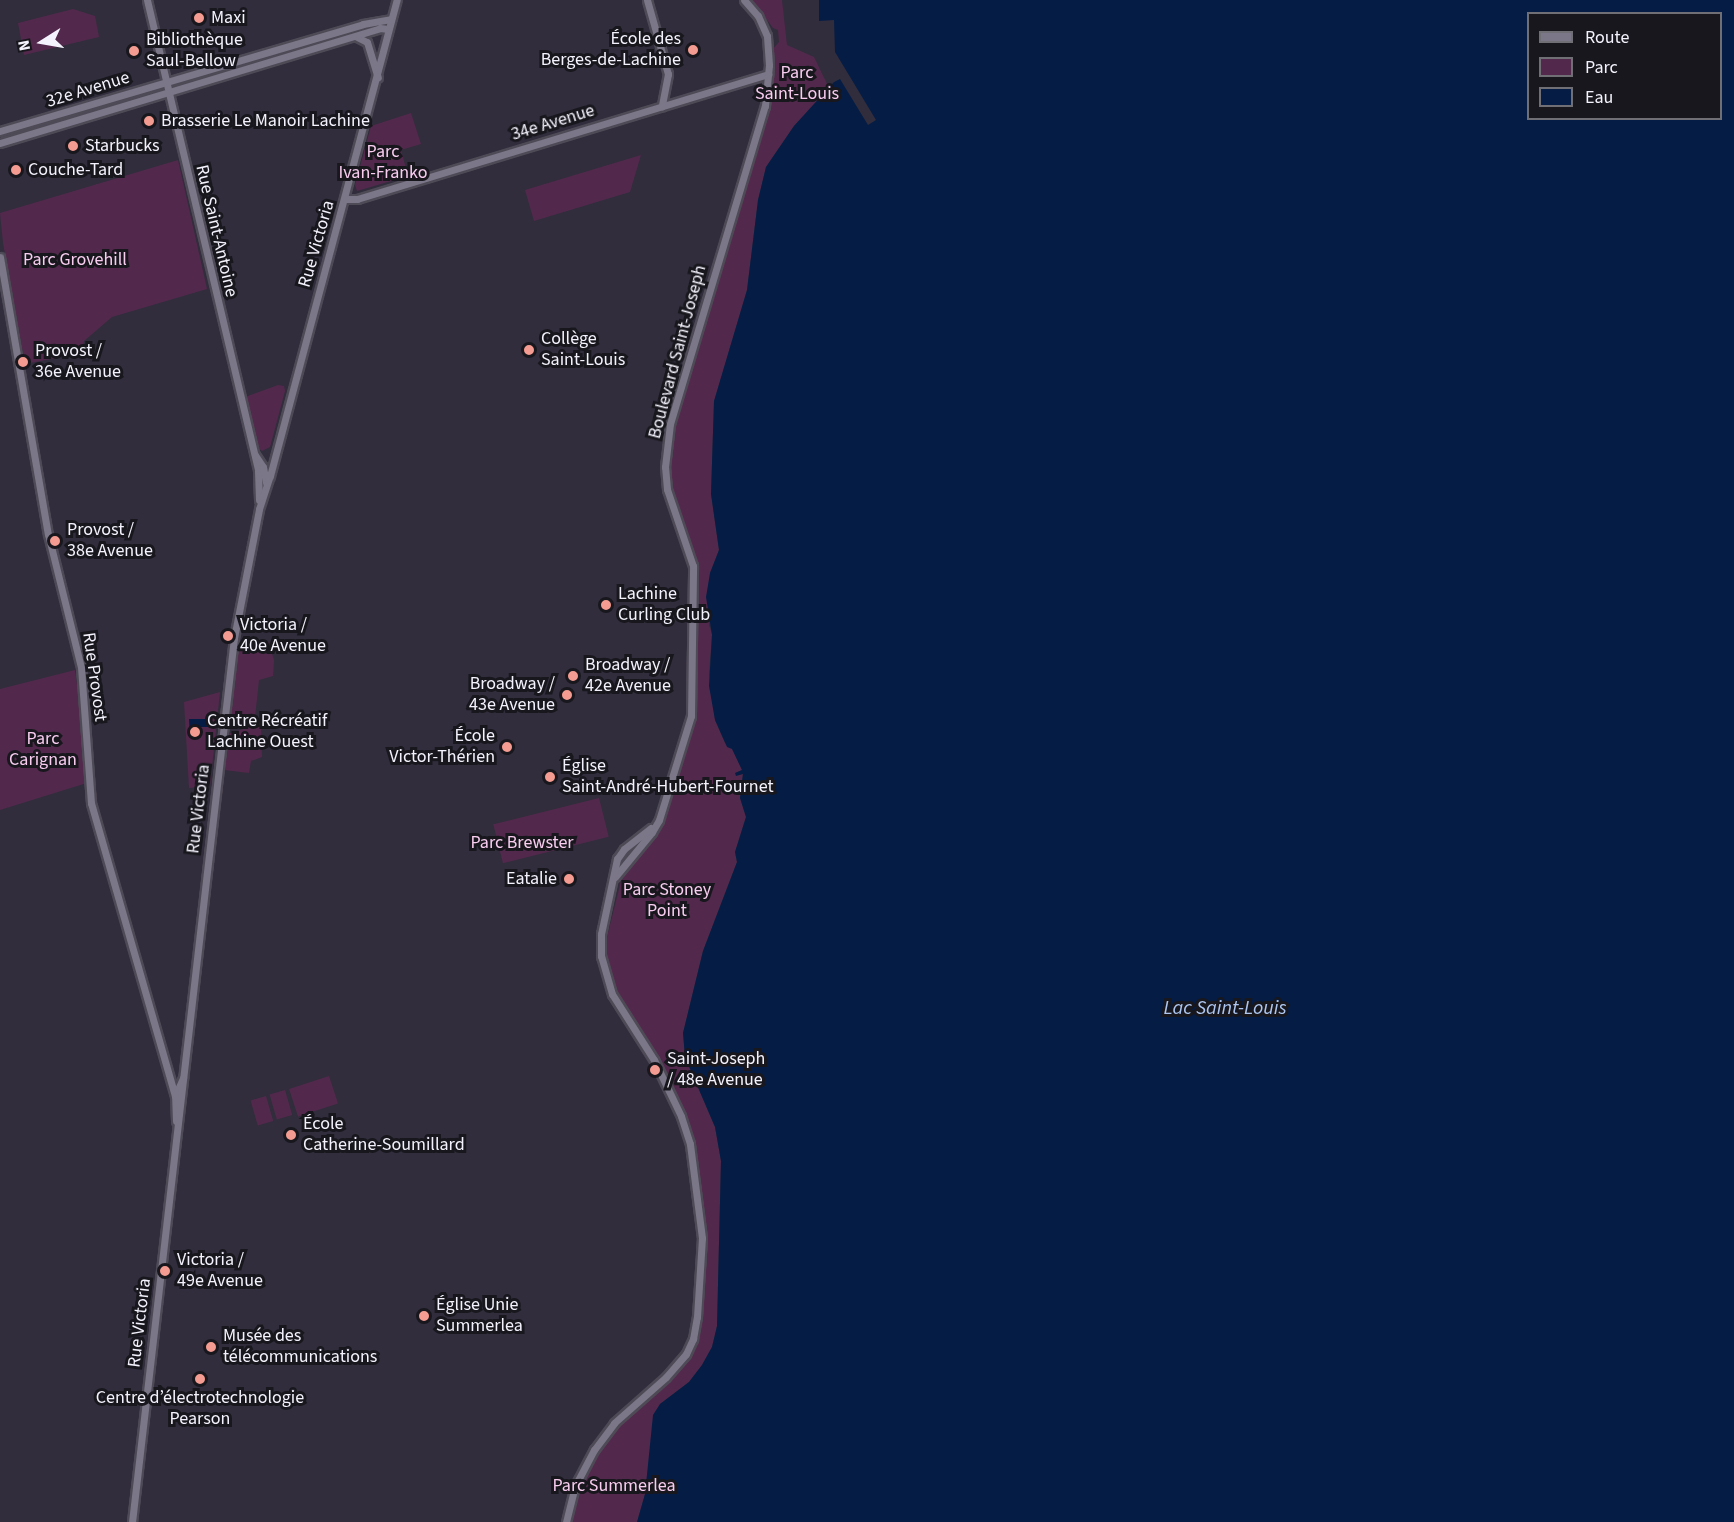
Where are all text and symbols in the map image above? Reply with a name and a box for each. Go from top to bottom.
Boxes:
place label: Maxi [211,7,246,29]
marker: Maxi [192,11,206,25]
north arrow [12,12,72,72]
legend [1527,12,1722,120]
text: Route [1585,25,1629,50]
place label: École des Berges-de-Lachine [541,29,681,72]
place label: Bibliothèque Saul-Bellow [146,30,243,72]
text: N [13,38,36,53]
marker: École des Berges-de-Lachine [686,43,700,57]
marker: Bibliothèque Saul-Bellow [127,44,141,58]
text: Parc [1585,55,1618,80]
park label: Parc Saint-Louis [755,63,839,106]
street label: 32e Avenue [44,67,132,113]
text: Eau [1585,85,1613,110]
street label: 34e Avenue [509,100,597,146]
place label: Brasserie Le Manoir Lachine [161,110,370,132]
marker: Brasserie Le Manoir Lachine [142,114,156,128]
place label: Starbucks [85,135,160,157]
marker: Starbucks [66,139,80,153]
park label: Parc Ivan-Franko [339,142,427,184]
place label: Couche-Tard [28,159,123,181]
marker: Couche-Tard [9,163,23,177]
street label: Rue Saint-Antoine [190,163,242,299]
street label: Rue Victoria [294,198,340,290]
park label: Parc Grovehill [23,249,127,271]
street label: Boulevard Saint-Joseph [644,263,712,441]
place label: Collège Saint-Louis [541,329,625,372]
place label: Provost / 36e Avenue [35,341,121,384]
marker: Collège Saint-Louis [522,343,536,357]
marker: Provost / 36e Avenue [16,355,30,369]
place label: Provost / 38e Avenue [67,520,153,562]
marker: Provost / 38e Avenue [48,534,62,548]
place label: Lachine Curling Club [618,584,710,626]
marker: Lachine Curling Club [599,598,613,612]
place label: Victoria / 40e Avenue [240,615,326,658]
marker: Victoria / 40e Avenue [221,629,235,643]
street label: Rue Provost [77,631,111,723]
place label: Broadway / 42e Avenue [585,655,671,698]
marker: Broadway / 42e Avenue [566,669,580,683]
place label: Broadway / 43e Avenue [469,674,555,716]
marker: Broadway / 43e Avenue [560,688,574,702]
place label: Centre Récréatif Lachine Ouest [207,711,327,754]
marker: Centre Récréatif Lachine Ouest [188,725,202,739]
place label: École Victor-Thérien [389,726,495,768]
park label: Parc Carignan [9,729,77,771]
marker: École Victor-Thérien [500,740,514,754]
place label: Église Saint-André-Hubert-Fournet [562,756,774,798]
street label: Rue Victoria [183,763,215,855]
marker: Église Saint-André-Hubert-Fournet [543,770,557,784]
park label: Parc Brewster [470,832,574,854]
place label: Eatalie [506,868,557,890]
marker: Eatalie [562,872,576,886]
park label: Parc Stoney Point [623,880,711,922]
water label: Lac Saint-Louis [1164,996,1286,1020]
place label: Saint-Joseph / 48e Avenue [667,1049,765,1092]
marker: Saint-Joseph / 48e Avenue [648,1063,662,1077]
place label: École Catherine-Soumillard [303,1114,465,1156]
marker: École Catherine-Soumillard [284,1128,298,1142]
place label: Victoria / 49e Avenue [177,1250,263,1292]
marker: Victoria / 49e Avenue [158,1264,172,1278]
street label: Rue Victoria [124,1277,156,1369]
place label: Église Unie Summerlea [436,1295,523,1338]
marker: Église Unie Summerlea [417,1309,431,1323]
place label: Musée des télécommunications [223,1326,377,1368]
marker: Musée des télécommunications [204,1340,218,1354]
marker: Centre d’électrotechnologie Pearson [193,1372,207,1386]
place label: Centre d’électrotechnologie Pearson [96,1388,304,1430]
park label: Parc Summerlea [552,1475,676,1497]

